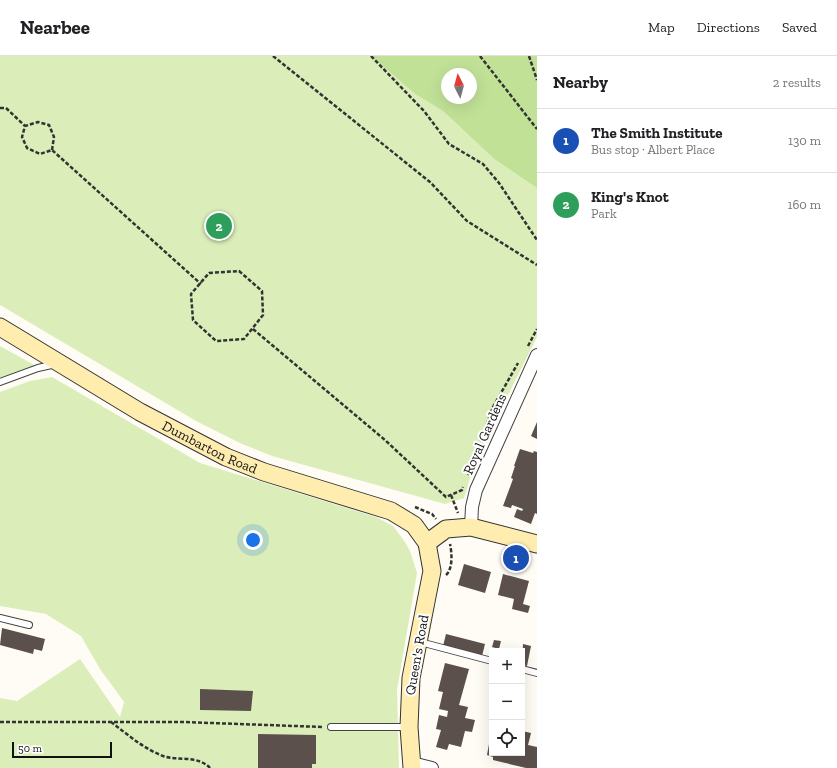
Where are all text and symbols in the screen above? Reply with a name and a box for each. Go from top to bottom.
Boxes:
text: Nearbee [20,16,90,39]
text: Map [648,19,675,36]
text: Directions [697,19,760,36]
text: Saved [782,19,817,36]
north arrow [441,68,477,104]
text: Nearby [553,72,608,92]
text: 2 results [773,75,821,90]
text: The Smith Institute [591,124,722,142]
text: 1 [563,133,569,148]
text: 130 m [788,133,821,148]
text: Bus stop · Albert Place [591,142,715,157]
text: King's Knot [591,188,669,206]
text: 2 [563,197,569,212]
text: 160 m [787,197,821,212]
text: Park [591,206,617,221]
pin: 2 [206,211,232,241]
street label: Royal Gardens [460,391,510,477]
street label: Dumbarton Road [159,417,260,477]
your location [243,530,263,550]
pin: 1 [503,543,529,573]
street label: Queen's Road [402,613,432,696]
map controls [489,648,525,756]
button: + [489,648,525,684]
button: − [489,684,525,720]
button: locate [489,720,525,756]
scale bar [12,740,112,759]
text: 50 m [18,742,42,755]

